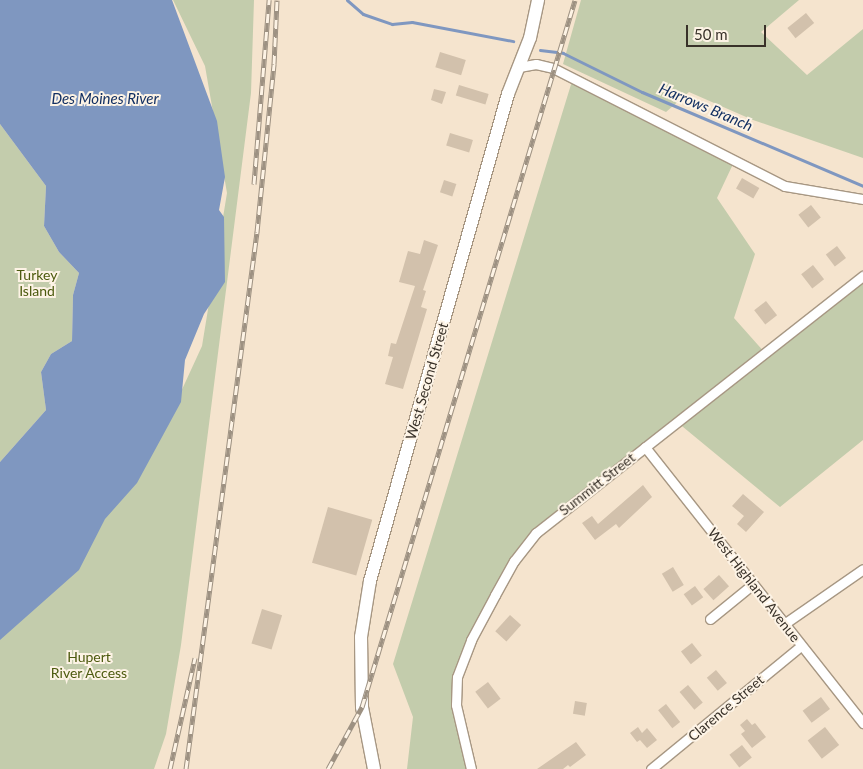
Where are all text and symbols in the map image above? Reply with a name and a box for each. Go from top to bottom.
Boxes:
scale bar [688,15,768,47]
text: 50 m [694,25,728,43]
water label: Harrows Branch [656,79,756,135]
water label: Des Moines River [51,90,159,108]
park label: Turkey Island [17,267,57,300]
street label: West Second Street [402,320,452,442]
street label: Summitt Street [556,449,638,519]
street label: West Highland Avenue [704,524,804,646]
park label: Hupert River Access [50,649,128,682]
street label: Clarence Street [685,671,767,745]

